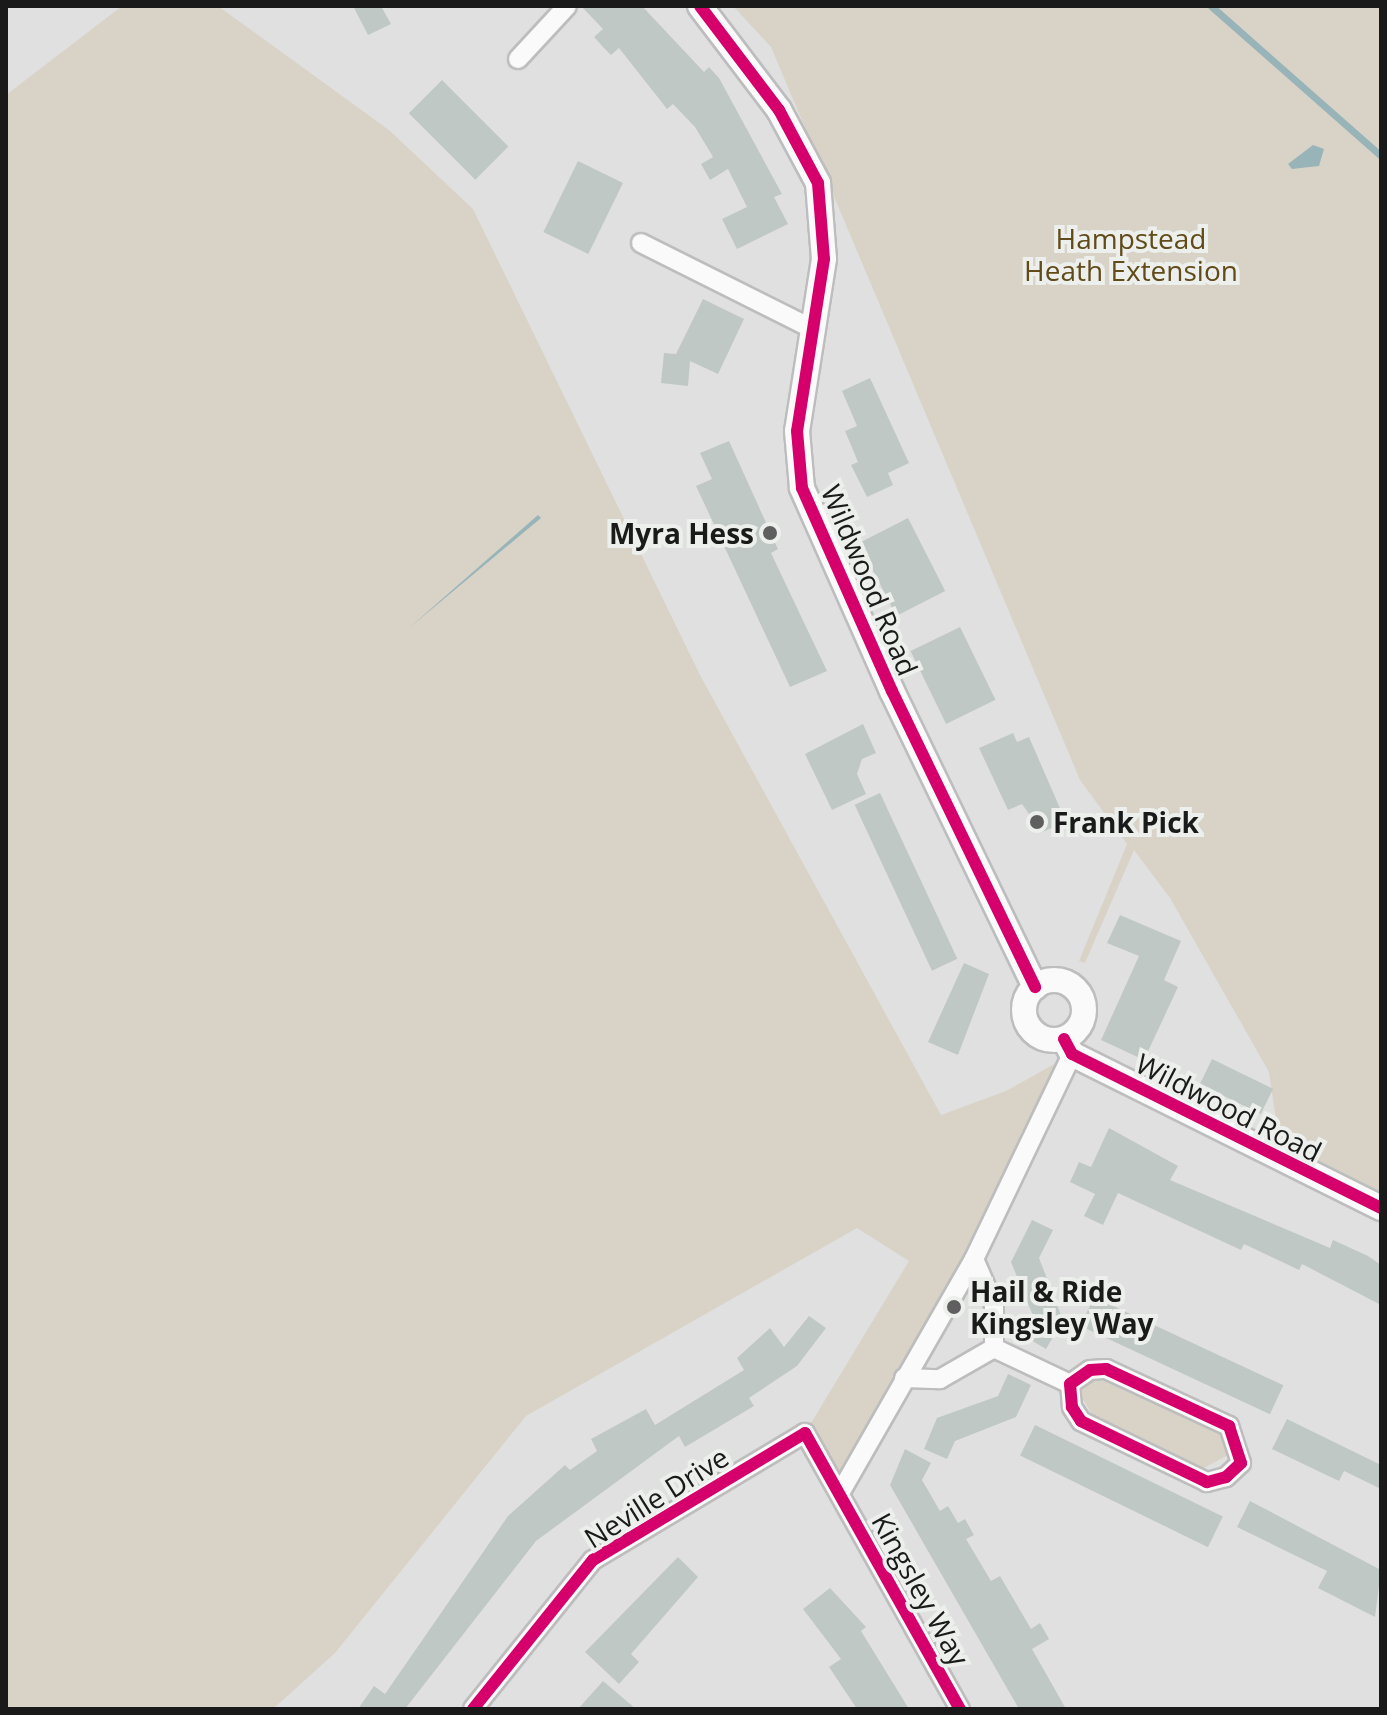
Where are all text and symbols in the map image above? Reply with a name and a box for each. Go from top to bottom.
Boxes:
park label: Hampstead Heath Extension [1024,221,1238,287]
street label: Wildwood Road [815,480,925,680]
place label: Myra Hess [609,516,754,550]
marker: Myra Hess [761,524,779,542]
place label: Frank Pick [1053,805,1199,839]
marker: Frank Pick [1028,813,1046,831]
street label: Wildwood Road [1131,1046,1327,1168]
place label: Hail & Ride Kingsley Way [970,1274,1153,1340]
marker: Hail & Ride Kingsley Way [945,1298,963,1316]
street label: Neville Drive [578,1439,734,1555]
street label: Kingsley Way [865,1507,977,1671]

